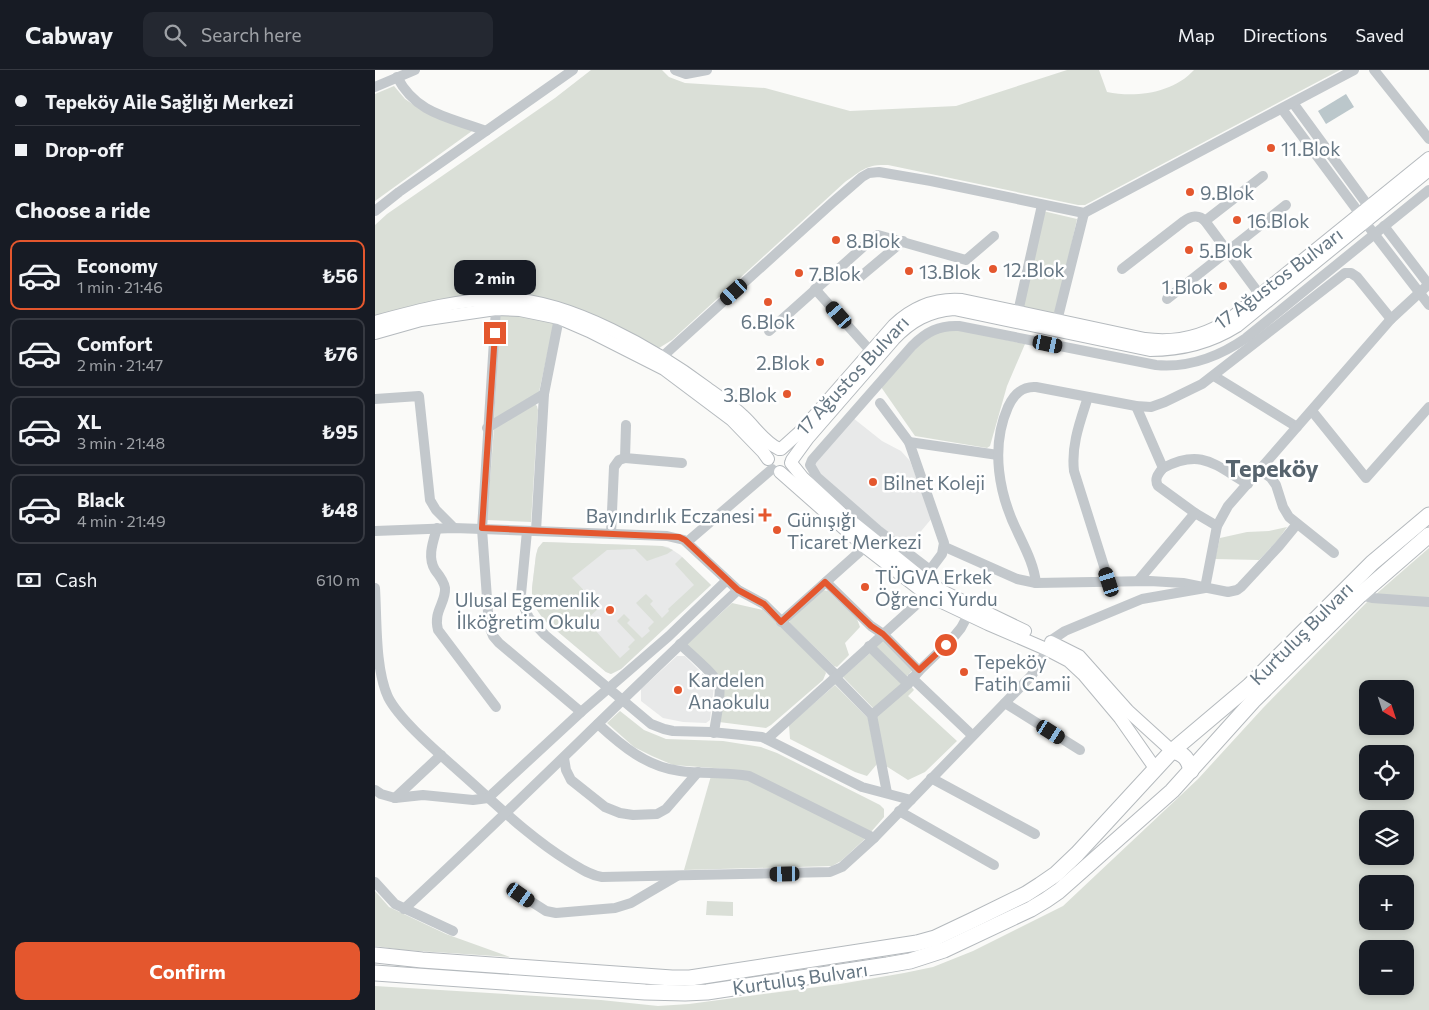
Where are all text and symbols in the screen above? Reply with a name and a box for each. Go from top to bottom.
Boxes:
search box [143,12,493,57]
text: Cabway [25,20,113,49]
icon: search [161,21,189,49]
text: Search here [201,23,302,46]
text: Map [1178,24,1215,46]
text: Directions [1243,24,1327,46]
text: Saved [1355,24,1404,46]
text: Tepeköy Aile Sağlığı Merkezi [45,90,294,113]
place label: 11.Blok [1281,137,1340,160]
text: Drop-off [45,138,124,161]
marker: 11.Blok [1265,142,1277,154]
place label: 9.Blok [1200,181,1254,204]
marker: 9.Blok [1184,186,1196,198]
text: Choose a ride [15,196,150,223]
place label: 16.Blok [1247,209,1310,232]
marker: 16.Blok [1231,214,1243,226]
street label: 17 Ağustos Bulvarı [1209,222,1347,334]
place label: 8.Blok [846,229,900,252]
marker: 8.Blok [830,234,842,246]
place label: 5.Blok [1199,239,1253,262]
marker: 5.Blok [1183,244,1195,256]
icon: car [17,253,62,298]
text: Economy [77,254,158,277]
place label: 12.Blok [1003,258,1065,281]
callout: 2 min [454,260,536,296]
place label: 13.Blok [919,260,981,283]
place label: 7.Blok [809,262,861,285]
marker: 12.Blok [987,263,999,275]
text: ₺56 [322,264,358,287]
marker: 13.Blok [903,265,915,277]
marker: 7.Blok [793,267,805,279]
text: 2 min [475,268,515,287]
place label: 1.Blok [1162,275,1213,298]
car [717,276,750,308]
text: 1 min · 21:46 [77,277,163,296]
marker: 1.Blok [1217,280,1229,292]
marker: 6.Blok [762,296,774,308]
car [823,299,854,331]
place label: 6.Blok [741,310,795,333]
street label: 17 Ağustos Bulvarı [791,311,913,439]
route end [484,322,506,344]
icon: car [17,331,62,376]
text: Comfort [77,332,153,355]
car [1031,334,1064,354]
text: ₺76 [323,342,358,365]
place label: 2.Blok [756,351,810,374]
text: 2 min · 21:47 [77,355,163,374]
marker: 2.Blok [814,356,826,368]
place label: 3.Blok [723,383,777,406]
marker: 3.Blok [781,388,793,400]
icon: car [17,409,62,454]
text: XL [77,410,102,433]
text: ₺95 [322,420,358,443]
text: 3 min · 21:48 [77,433,165,452]
district label: Tepeköy [1225,453,1319,482]
place label: Bilnet Koleji [883,471,985,494]
marker: Bilnet Koleji [867,476,879,488]
icon: car [17,487,62,532]
text: Black [77,488,125,511]
text: ₺48 [321,498,358,521]
place label: Bayındırlık Eczanesi [586,504,755,527]
place label: Günışığı Ticaret Merkezi [787,508,922,553]
marker: Bayındırlık Eczanesi [759,509,771,521]
text: 4 min · 21:49 [77,511,166,530]
marker: Günışığı Ticaret Merkezi [771,524,783,536]
place label: TÜGVA Erkek Öğrenci Yurdu [875,565,998,610]
car [1097,565,1120,599]
icon: cash [15,566,43,594]
text: Cash [55,568,97,591]
text: 610 m [316,570,360,589]
street label: Kurtuluş Bulvarı [1245,577,1357,689]
marker: TÜGVA Erkek Öğrenci Yurdu [859,581,871,593]
place label: Ulusal Egemenlik İlköğretim Okulu [455,588,600,633]
marker: Ulusal Egemenlik İlköğretim Okulu [604,604,616,616]
route start [935,634,957,656]
place label: Tepeköy Fatih Camii [974,650,1071,695]
marker: Tepeköy Fatih Camii [958,666,970,678]
place label: Kardelen Anaokulu [688,668,770,713]
north arrow [1359,680,1414,735]
map controls [1359,680,1414,995]
marker: Kardelen Anaokulu [672,684,684,696]
car [1034,718,1067,746]
button: locate [1359,745,1414,800]
button: layers [1359,810,1414,865]
car [769,866,800,882]
button: + [1359,875,1414,930]
car [504,880,537,910]
button: − [1359,940,1414,995]
button: Confirm [15,942,360,1000]
street label: Kurtuluş Bulvarı [731,957,869,999]

